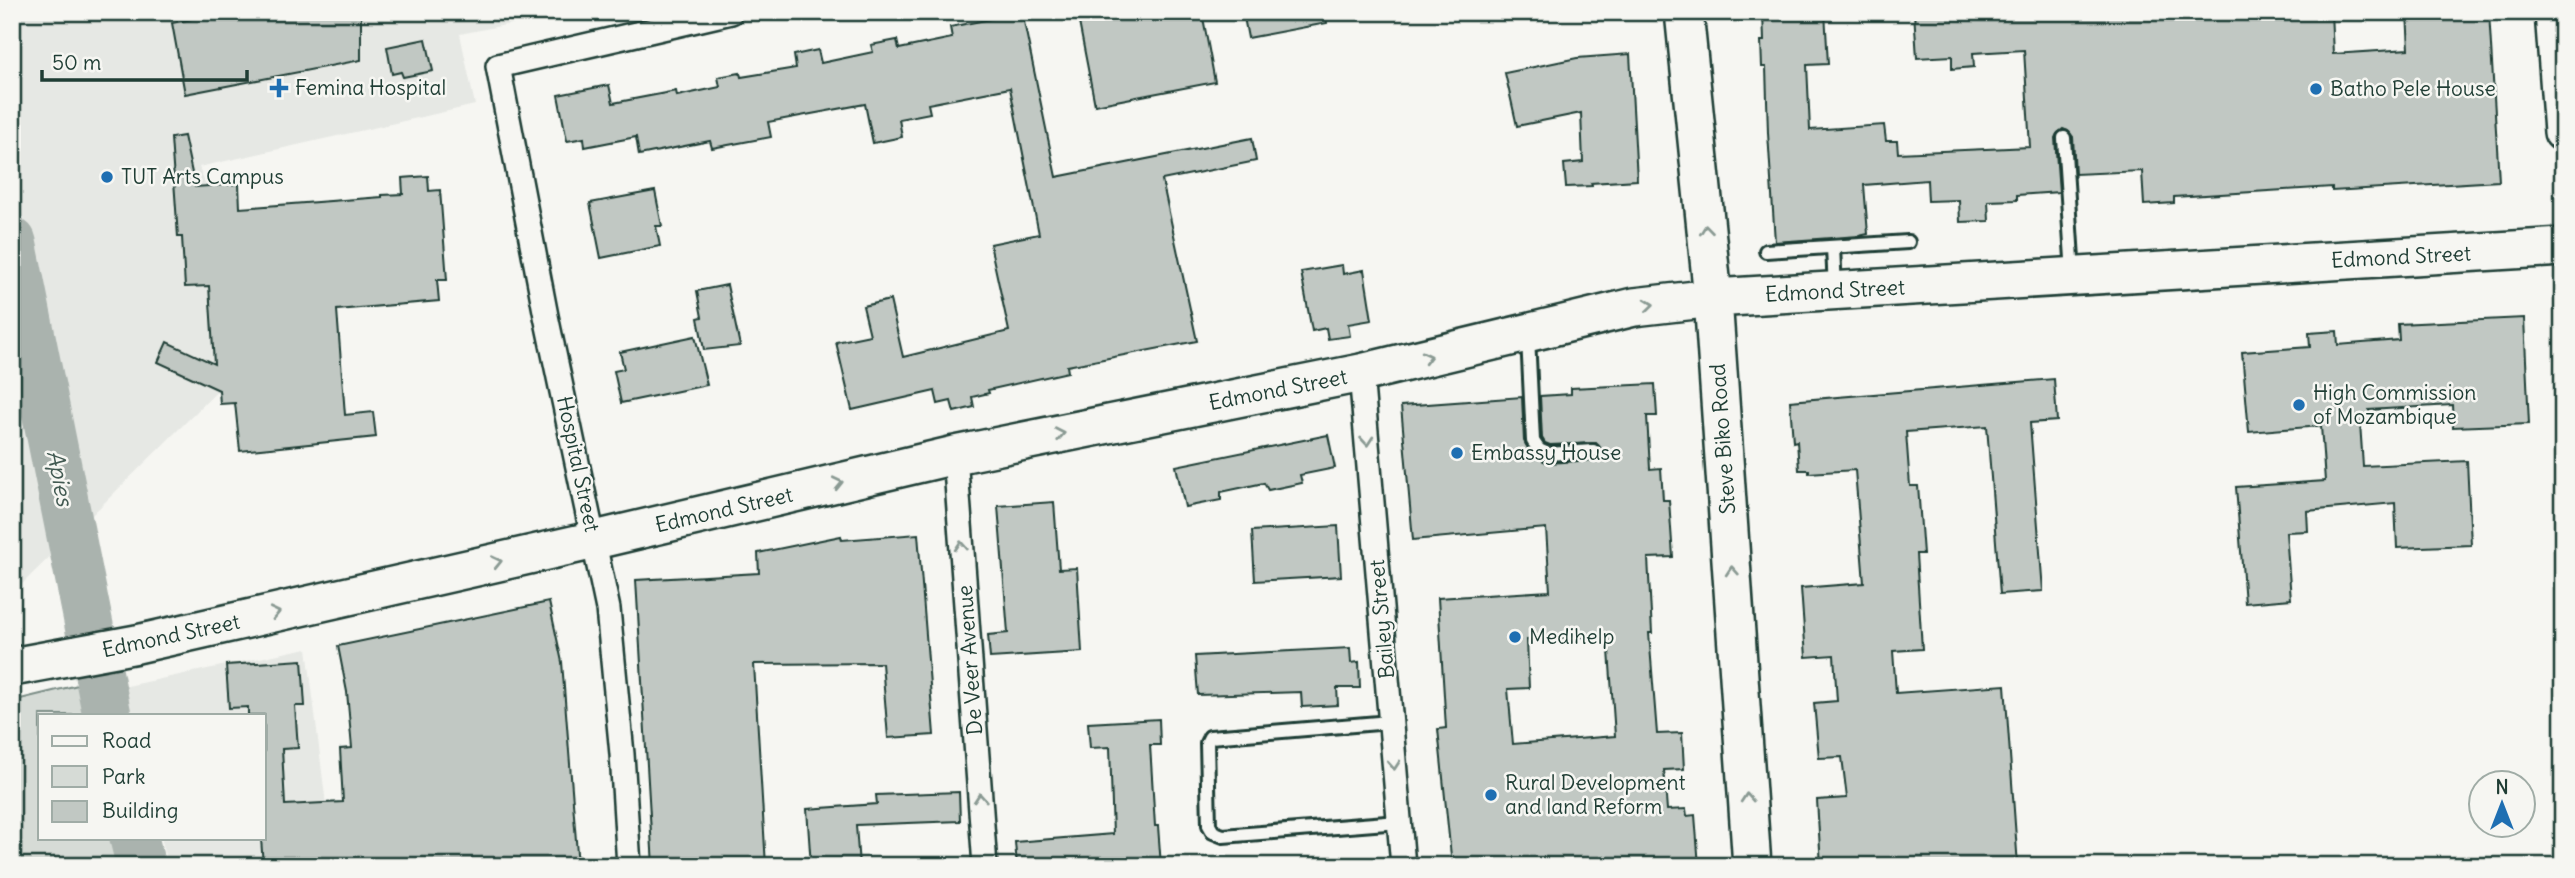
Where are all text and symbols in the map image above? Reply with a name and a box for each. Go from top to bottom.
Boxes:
scale bar [42,38,247,82]
text: 50 m [52,49,101,76]
place label: Femina Hospital [295,74,446,101]
place label: Batho Pele House [2330,75,2496,102]
marker: Femina Hospital [269,78,289,98]
marker: Batho Pele House [2308,81,2324,97]
place label: TUT Arts Campus [121,163,284,190]
marker: TUT Arts Campus [99,169,115,185]
one-way arrow [1699,225,1714,236]
street label: Edmond Street [2330,239,2472,274]
street label: Edmond Street [1764,273,1906,308]
one-way arrow [1643,298,1655,313]
one-way arrow [1421,351,1433,365]
street label: Edmond Street [1207,363,1349,416]
street label: Steve Biko Road [1704,363,1741,515]
place label: High Commission of Mozambique [2313,379,2476,430]
street label: Hospital Street [551,394,606,534]
marker: High Commission of Mozambique [2291,397,2307,413]
one-way arrow [1054,427,1066,442]
one-way arrow [1359,436,1374,447]
place label: Embassy House [1471,439,1621,466]
marker: Embassy House [1449,445,1465,461]
water label: Apies [41,448,80,510]
one-way arrow [831,477,843,491]
street label: Edmond Street [653,481,795,538]
one-way arrow [954,541,969,552]
one-way arrow [491,556,503,571]
street label: Bailey Street [1363,558,1400,680]
one-way arrow [1724,565,1739,576]
street label: De Veer Avenue [951,584,988,736]
one-way arrow [269,606,281,621]
street label: Edmond Street [100,608,242,663]
place label: Medihelp [1529,623,1614,650]
marker: Medihelp [1507,629,1523,645]
legend [38,714,266,840]
text: Road [102,727,151,754]
one-way arrow [1386,760,1401,771]
text: Park [102,763,145,790]
place label: Rural Development and land Reform [1505,769,1686,820]
north arrow [2466,770,2536,840]
text: N [2495,775,2509,799]
marker: Rural Development and land Reform [1483,787,1499,803]
one-way arrow [972,792,987,803]
one-way arrow [1740,792,1755,803]
text: Building [102,797,178,824]

